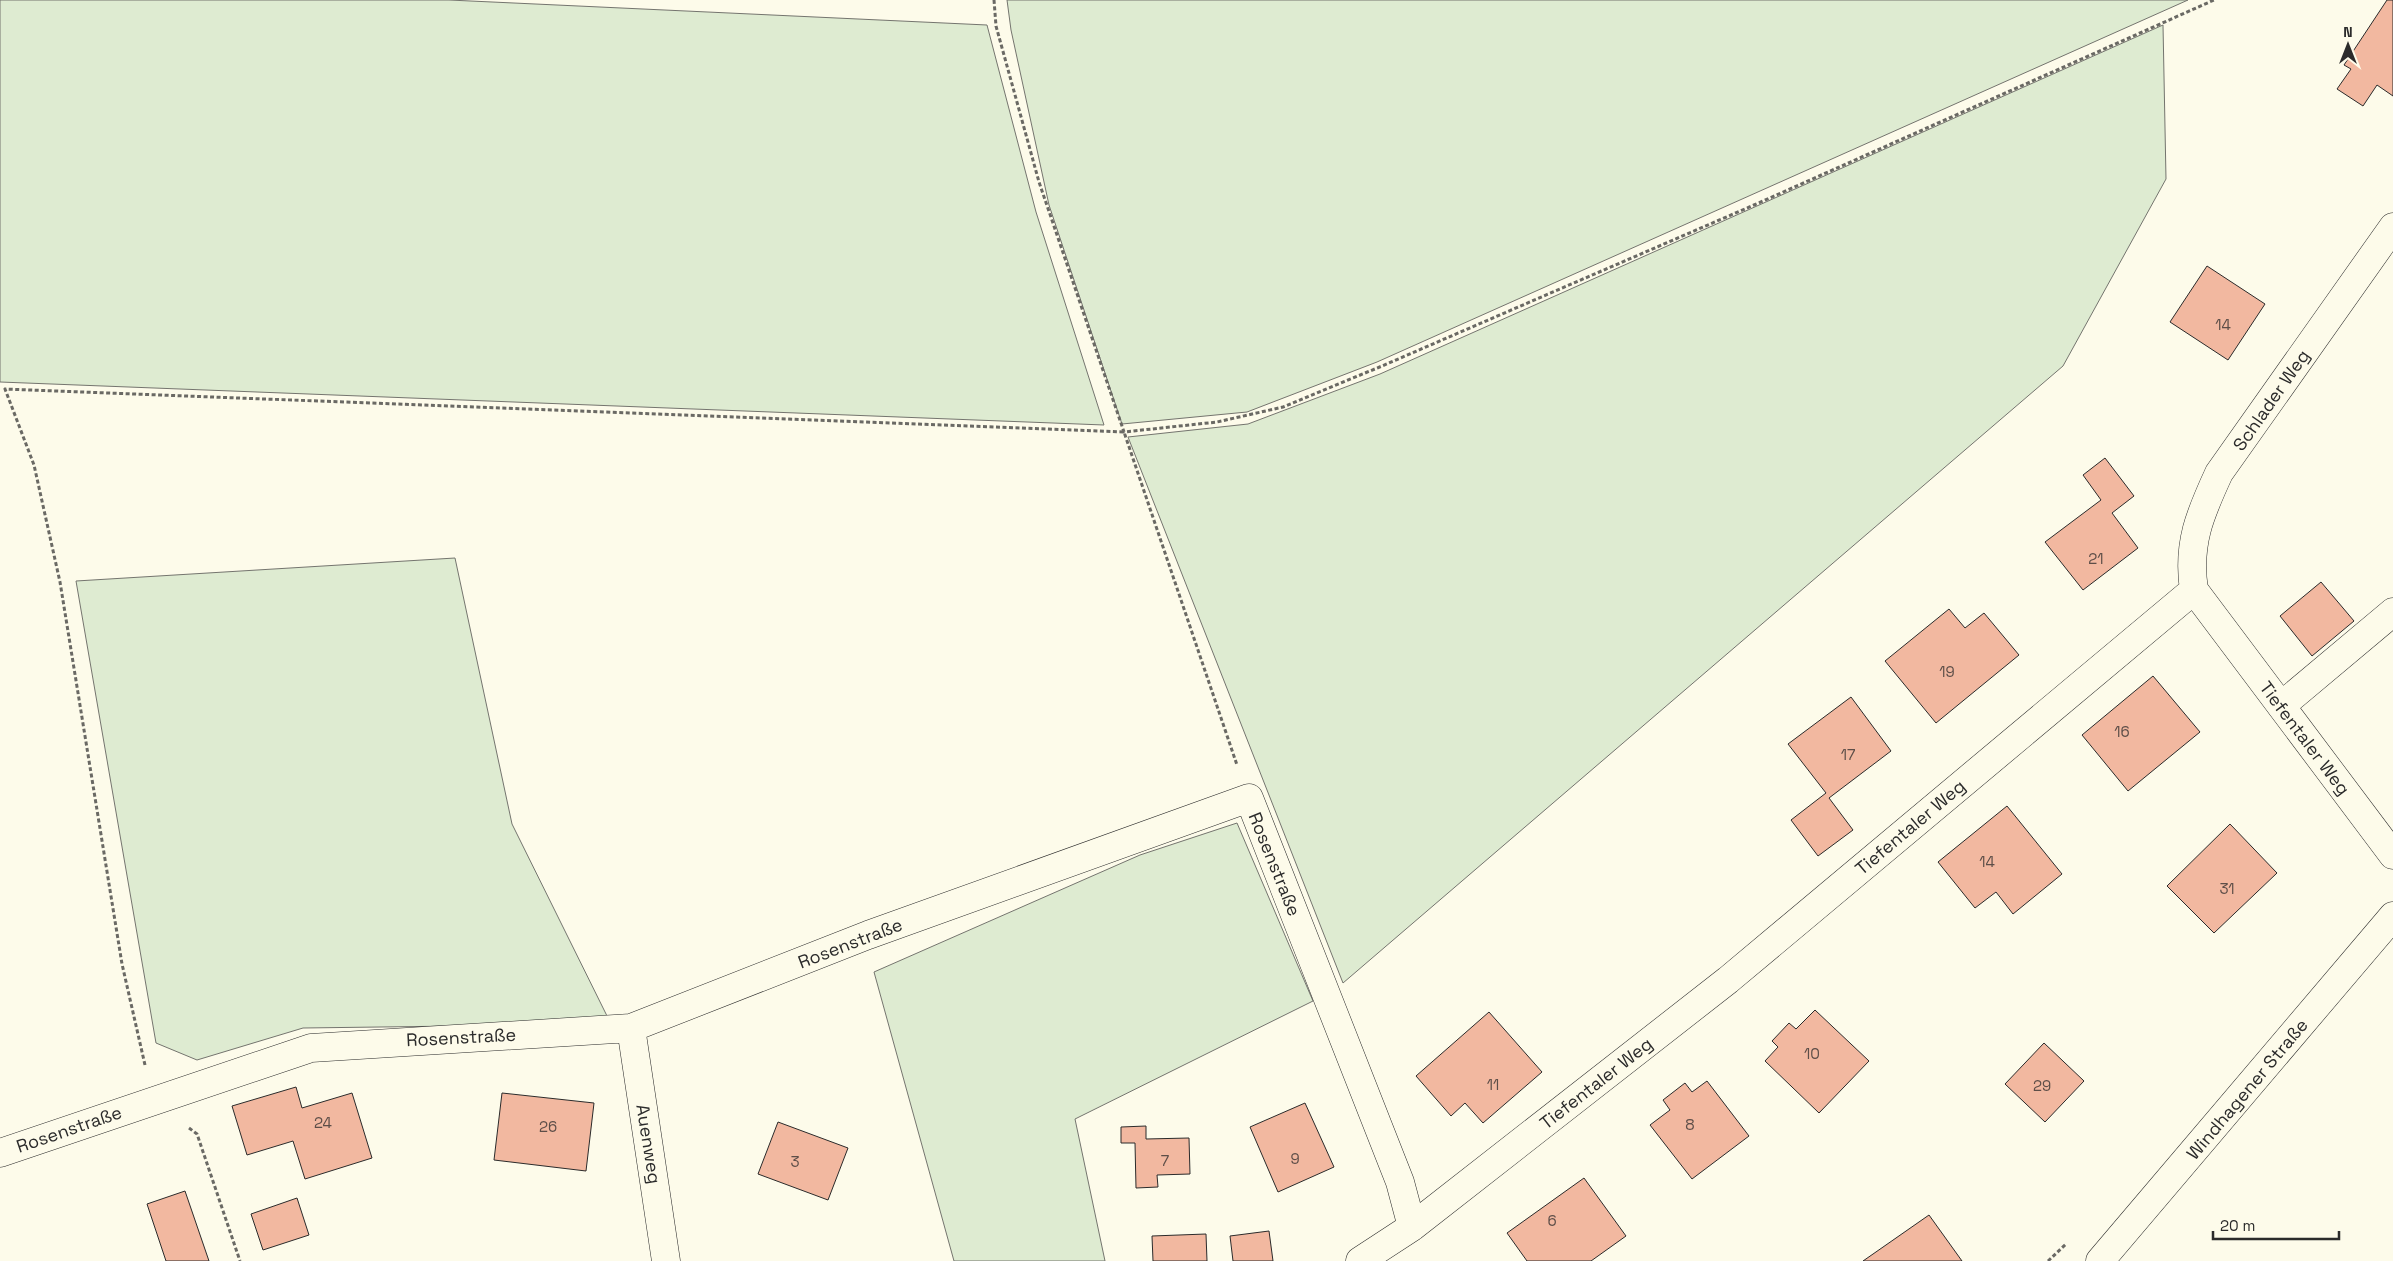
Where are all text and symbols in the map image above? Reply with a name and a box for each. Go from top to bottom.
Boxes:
north arrow [2323,20,2373,70]
text: N [2343,23,2353,41]
house number: 14 [2215,315,2231,334]
street label: Schlader Weg [2228,345,2314,455]
house number: 21 [2088,549,2104,568]
house number: 19 [1939,662,1955,681]
street label: Tiefentaler Weg [2255,676,2355,800]
house number: 16 [2114,722,2130,741]
house number: 17 [1841,745,1855,764]
street label: Tiefentaler Weg [1850,774,1970,880]
street label: Rosenstraße [1244,809,1306,919]
house number: 14 [1979,852,1995,871]
house number: 31 [2219,879,2235,898]
street label: Rosenstraße [795,913,905,973]
street label: Windhagener Straße [2181,1014,2313,1164]
street label: Rosenstraße [405,1023,517,1051]
street label: Tiefentaler Weg [1535,1032,1657,1134]
house number: 10 [1804,1044,1820,1063]
house number: 11 [1487,1075,1499,1094]
house number: 29 [2033,1076,2051,1095]
street label: Rosenstraße [13,1100,125,1158]
street label: Auenweg [631,1102,667,1186]
house number: 24 [314,1113,332,1132]
house number: 8 [1685,1115,1695,1134]
house number: 26 [539,1117,557,1136]
house number: 9 [1290,1149,1300,1168]
house number: 7 [1161,1151,1169,1170]
house number: 3 [790,1152,800,1171]
scale bar [2213,1208,2339,1240]
house number: 6 [1547,1211,1557,1230]
text: 20 m [2220,1216,2255,1235]

